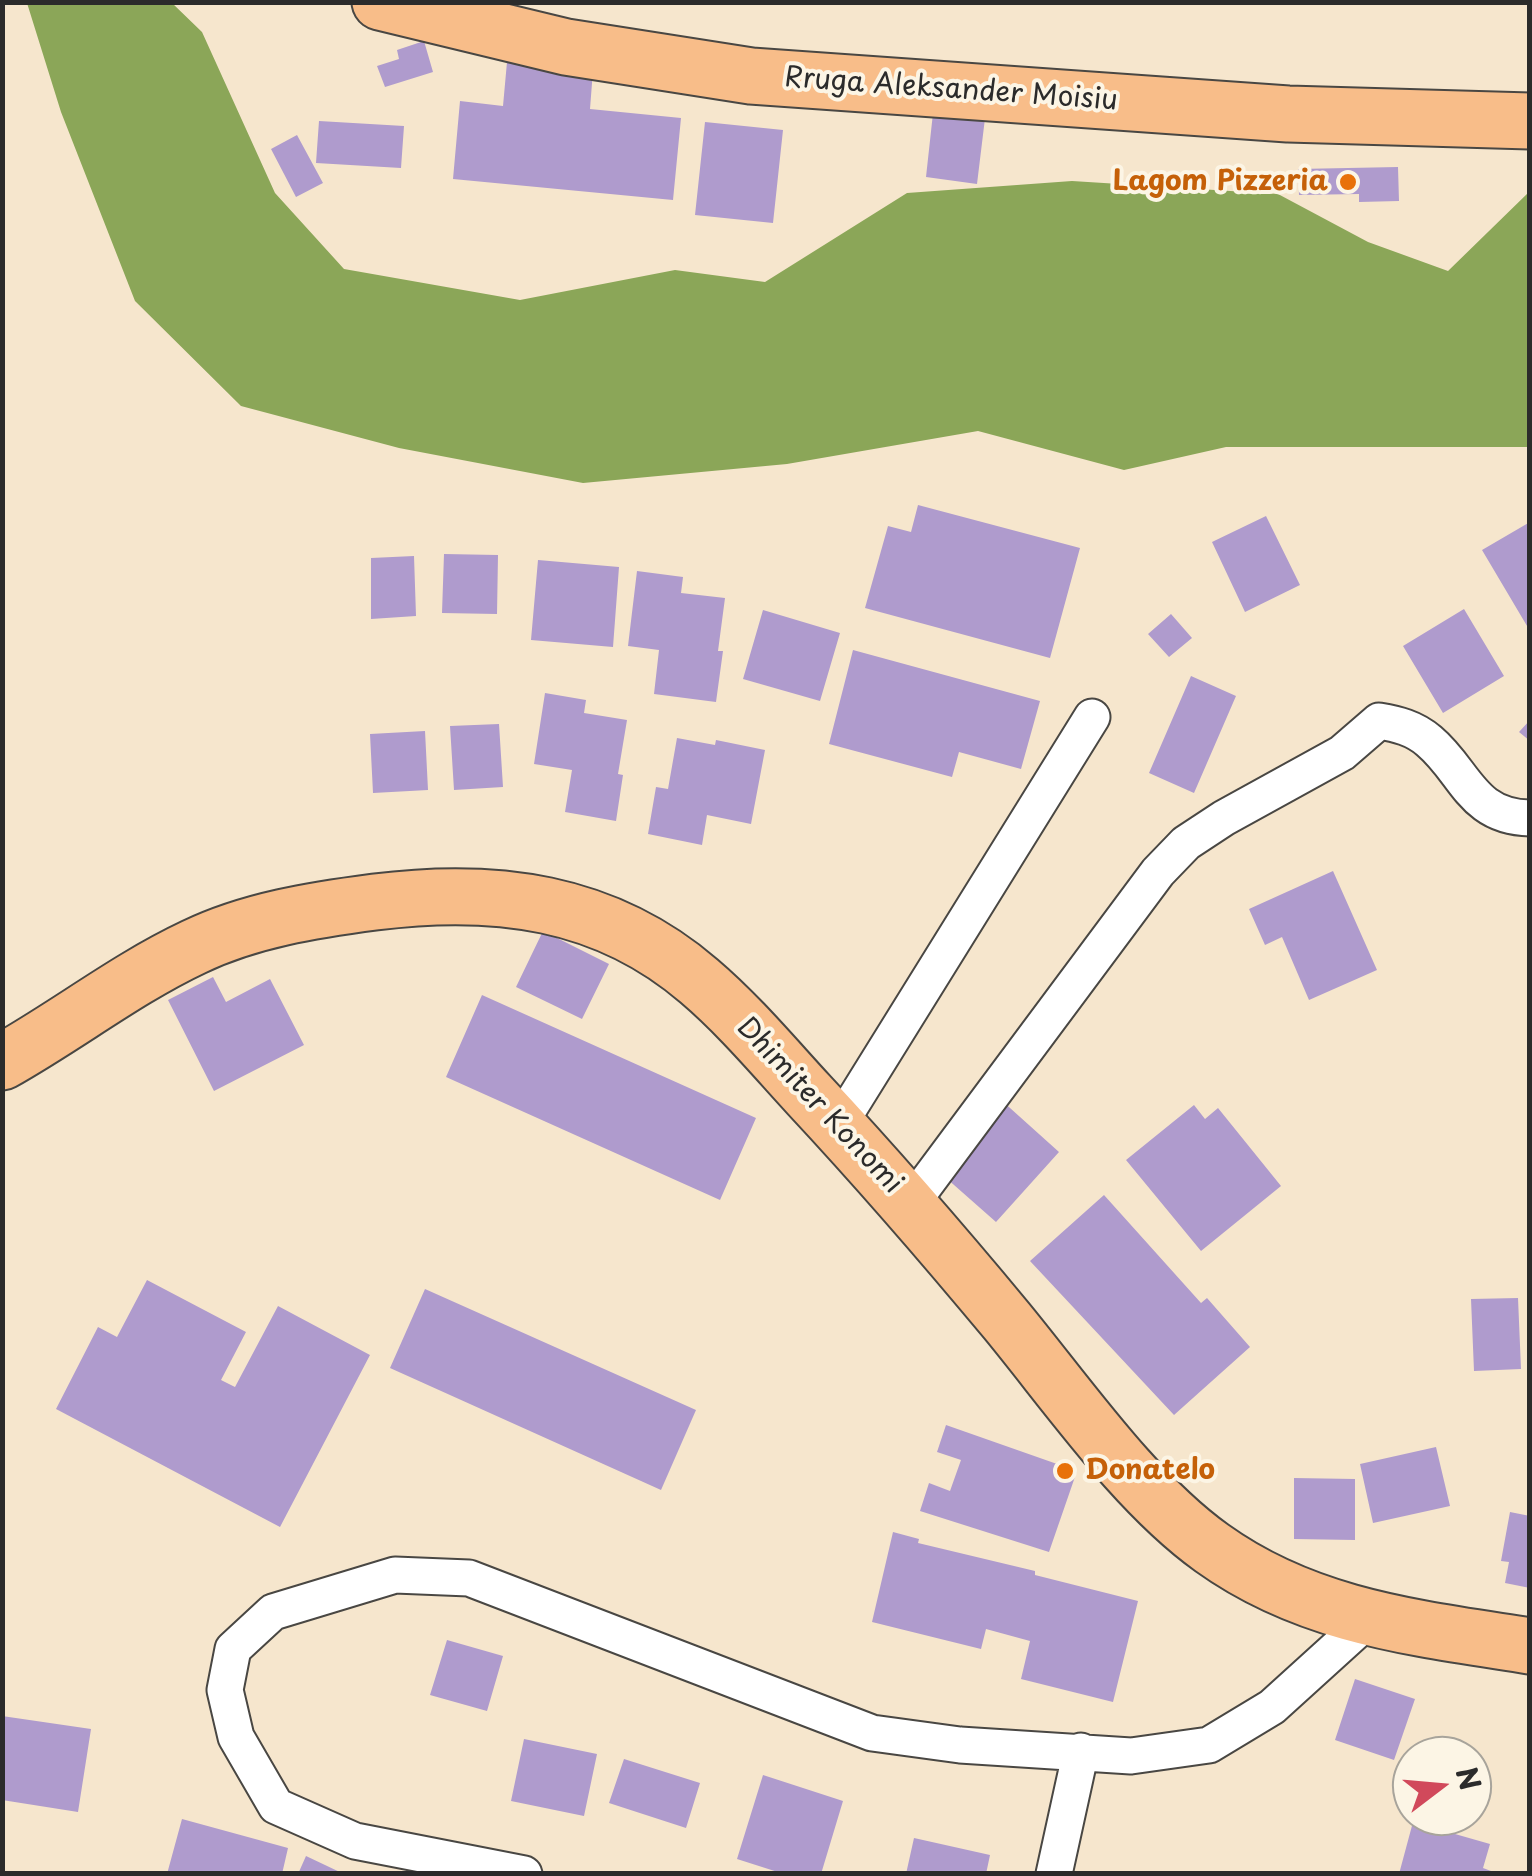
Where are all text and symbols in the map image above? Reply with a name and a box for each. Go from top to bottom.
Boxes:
street label: Rruga Aleksander Moisiu [783,62,1119,118]
place label: Lagom Pizzeria [1113,165,1328,199]
marker: Lagom Pizzeria [1337,171,1359,193]
street label: Dhimiter Konomi [729,1011,909,1201]
place label: Donatelo [1085,1454,1215,1488]
marker: Donatelo [1054,1460,1076,1482]
north arrow [1392,1736,1492,1836]
text: N [1446,1762,1493,1795]

